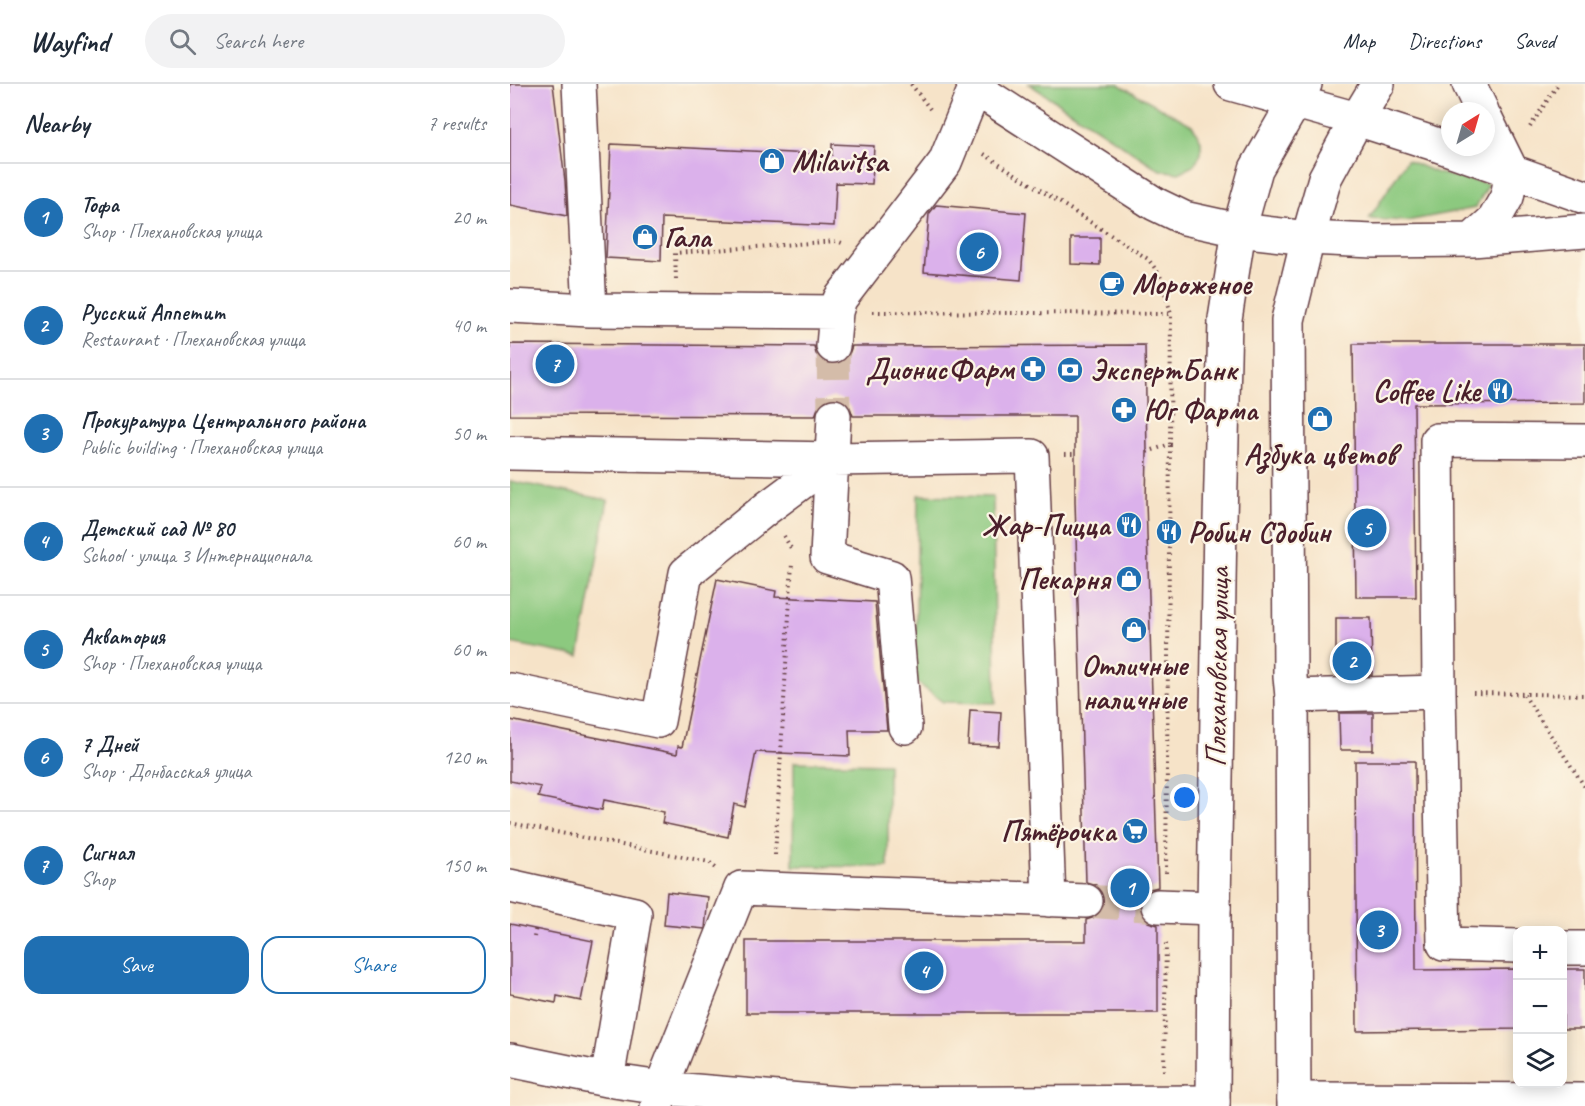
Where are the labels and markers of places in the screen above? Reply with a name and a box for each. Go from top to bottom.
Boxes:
place label: Milavitsa [792,142,890,180]
shop icon: Milavitsa [757,146,787,176]
place label: Гала [664,218,713,256]
shop icon: Гала [630,222,660,252]
pin: 6 [960,230,998,274]
place label: Мороженое [1132,265,1254,303]
cafe icon: Мороженое [1097,269,1127,299]
pin: 7 [536,342,574,386]
place label: ДионисФарм [866,350,1016,388]
place label: ЭкспертБанк [1090,351,1240,389]
pharmacy icon: ДионисФарм [1018,354,1048,384]
bank icon: ЭкспертБанк [1055,355,1085,385]
place label: Coffee Like [1373,372,1482,410]
restaurant icon: Coffee Like [1485,376,1515,406]
place label: Юг Фарма [1144,391,1259,429]
pharmacy icon: Юг Фарма [1109,395,1139,425]
shop icon: Азбука цветов [1305,404,1335,434]
place label: Азбука цветов [1244,435,1402,474]
place label: Жар-Пицца [982,506,1112,544]
pin: 5 [1348,506,1386,550]
restaurant icon: Жар-Пицца [1114,510,1144,540]
place label: Робин Сдобин [1188,513,1332,551]
restaurant icon: Робин Сдобин [1154,517,1184,547]
place label: Пекарня [1019,560,1112,598]
shop icon: Пекарня [1114,564,1144,594]
shop icon: Отличные наличные [1119,615,1149,645]
pin: 2 [1332,638,1372,684]
place label: Отличные наличные [1081,646,1190,718]
place label: Пятёрочка [1001,812,1118,850]
supermarket icon: Пятёрочка [1120,816,1150,846]
pin: 1 [1110,866,1150,910]
pin: 3 [1360,908,1398,952]
pin: 4 [904,948,944,994]

